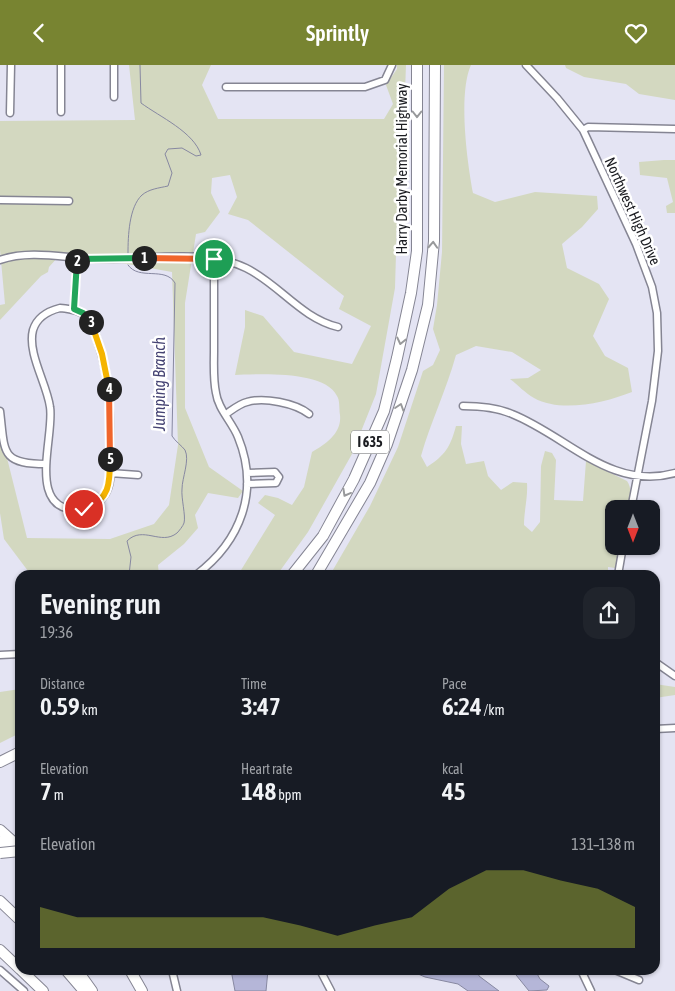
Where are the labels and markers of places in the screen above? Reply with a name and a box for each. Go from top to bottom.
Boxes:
pin [193,238,235,280]
pin: 1 [132,245,156,271]
pin: 2 [64,249,90,273]
pin: 3 [78,309,104,335]
pin: 4 [96,377,122,401]
pin: 5 [98,447,122,471]
pin [63,488,105,530]

